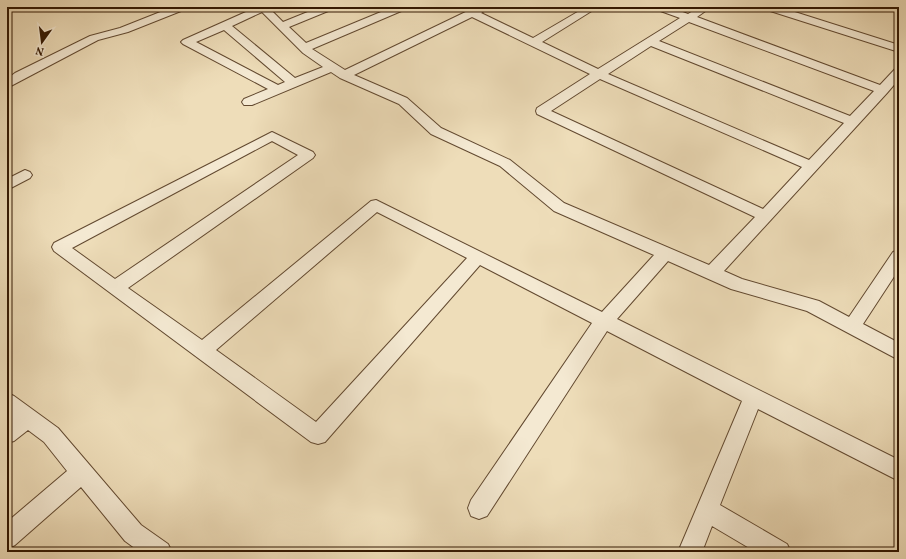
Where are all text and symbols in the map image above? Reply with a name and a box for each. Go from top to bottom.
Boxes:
north arrow [22,22,62,62]
text: N [34,42,46,58]

